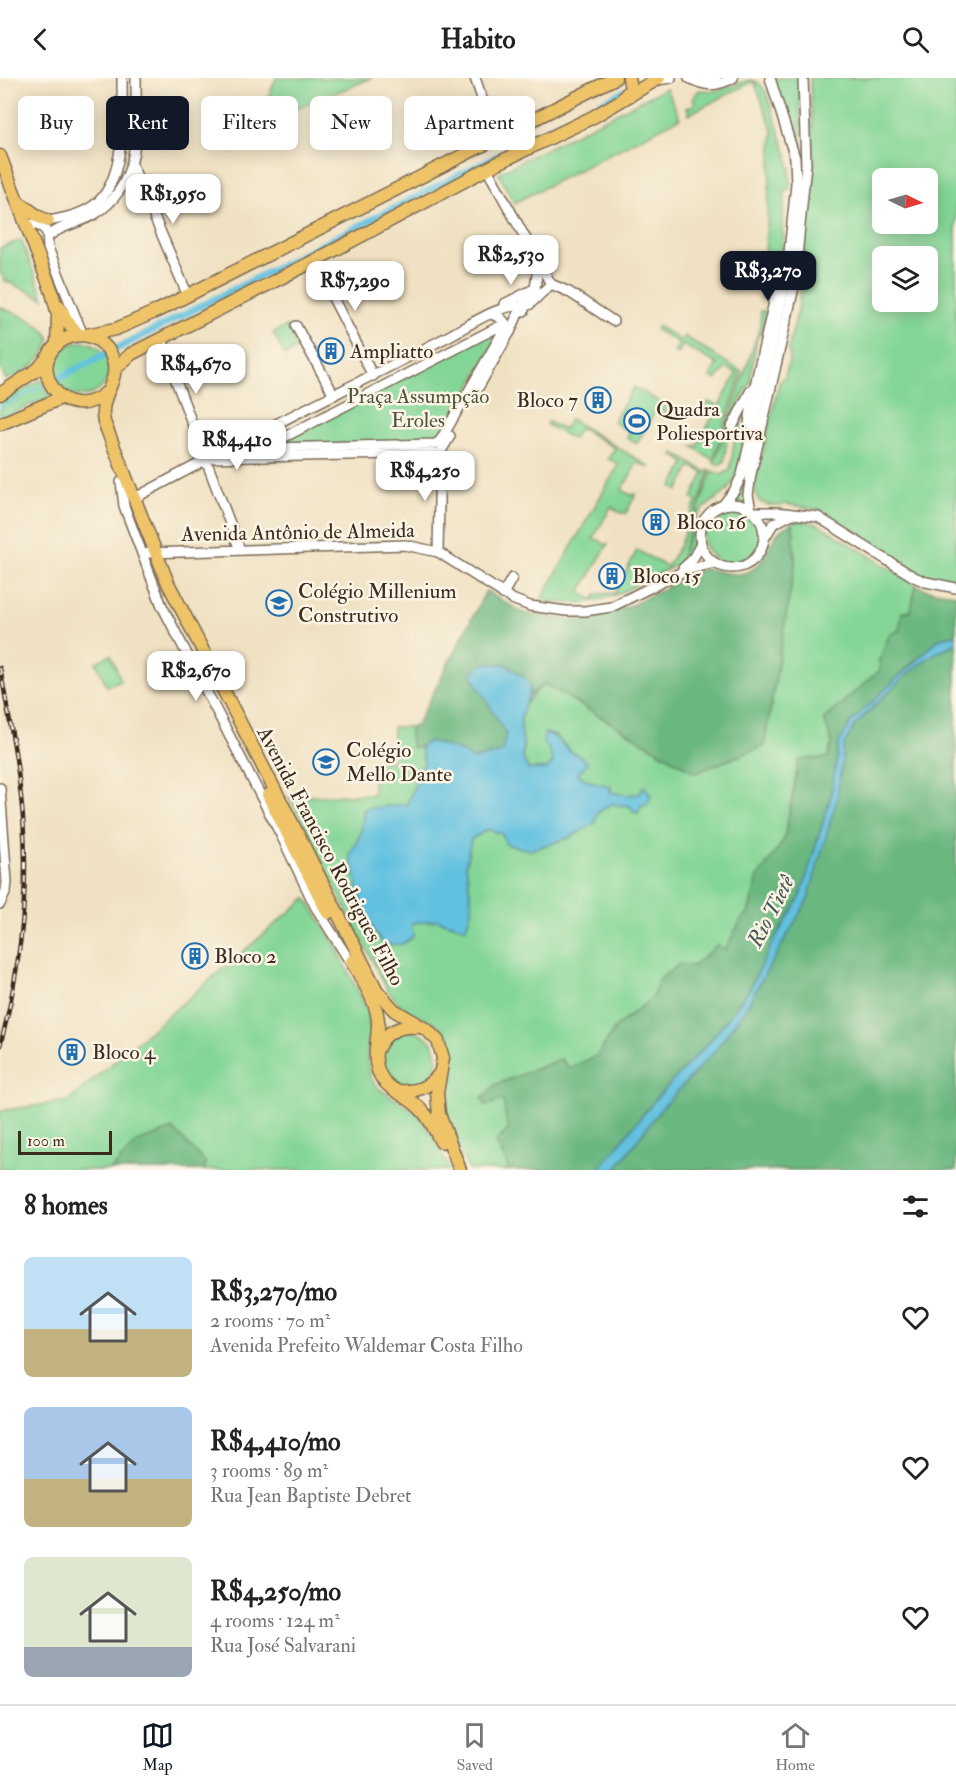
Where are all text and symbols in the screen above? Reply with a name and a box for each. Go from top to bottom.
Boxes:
icon: back [24,23,57,56]
text: Habito [440,23,516,56]
icon: search [899,23,932,56]
chip: Buy [18,96,94,150]
chip: Rent [106,96,189,150]
chip: Filters [201,96,298,150]
chip: New [310,96,392,150]
chip: Apartment [404,96,535,150]
north arrow [872,168,938,234]
map controls [872,168,938,312]
pin: R$1,950 [118,174,228,225]
text: R$1,950 [140,181,206,206]
pin: R$2,530 [456,235,566,286]
text: R$2,530 [478,242,544,267]
button: layers [872,246,938,312]
pin: R$3,270 [713,251,823,302]
text: R$3,270 [734,258,802,283]
pin: R$7,290 [300,261,410,312]
text: R$7,290 [320,268,390,293]
building icon: Ampliatto [316,336,346,366]
place label: Ampliatto [349,338,433,365]
pin: R$4,670 [141,344,251,395]
text: R$4,670 [160,351,232,376]
park label: Praça Assumpção Eroles [347,383,489,434]
building icon: Bloco 7 [583,385,613,415]
place label: Bloco 7 [516,387,578,414]
place label: Quadra Poliesportiva [656,396,763,447]
sports icon: Quadra Poliesportiva [622,406,652,436]
pin: R$4,410 [182,420,292,471]
text: R$4,410 [202,427,272,452]
pin: R$4,250 [370,451,480,502]
text: R$4,250 [390,458,460,483]
building icon: Bloco 16 [641,507,671,537]
place label: Bloco 16 [676,509,747,536]
street label: Avenida Antônio de Almeida [180,517,415,548]
building icon: Bloco 15 [597,561,627,591]
place label: Bloco 15 [632,563,701,590]
place label: Colégio Millenium Construtivo [298,578,457,629]
school or university icon: Colégio Millenium Construtivo [264,588,294,618]
pin: R$2,670 [141,651,251,702]
text: R$2,670 [161,658,231,683]
street label: Avenida Francisco Rodrigues Filho [250,721,411,991]
place label: Colégio Mello Dante [346,737,452,788]
school or university icon: Colégio Mello Dante [311,747,341,777]
water label: Rio Tietê [741,870,801,953]
building icon: Bloco 2 [180,941,210,971]
place label: Bloco 2 [214,943,277,970]
building icon: Bloco 4 [57,1037,87,1067]
place label: Bloco 4 [92,1039,157,1066]
scale bar [18,1128,112,1156]
text: 100 m [27,1131,65,1151]
text: 8 homes [24,1190,108,1222]
icon: filters [899,1190,932,1223]
text: R$3,270/mo [210,1276,337,1308]
icon: home [72,1281,144,1353]
icon: heart [899,1301,932,1334]
text: 2 rooms · 70 m² [210,1308,330,1333]
text: Avenida Prefeito Waldemar Costa Filho [210,1333,523,1358]
text: R$4,410/mo [210,1426,340,1458]
icon: home [72,1431,144,1503]
icon: heart [899,1451,932,1484]
text: 3 rooms · 89 m² [210,1458,328,1483]
text: Rua Jean Baptiste Debret [210,1483,412,1508]
text: R$4,250/mo [210,1576,341,1608]
icon: home [72,1581,144,1653]
icon: heart [899,1601,932,1634]
text: 4 rooms · 124 m² [210,1608,340,1633]
text: Rua José Salvarani [210,1633,356,1658]
tab: Map [141,1719,174,1775]
tab: Saved [456,1719,493,1775]
tab: Home [775,1719,815,1775]

